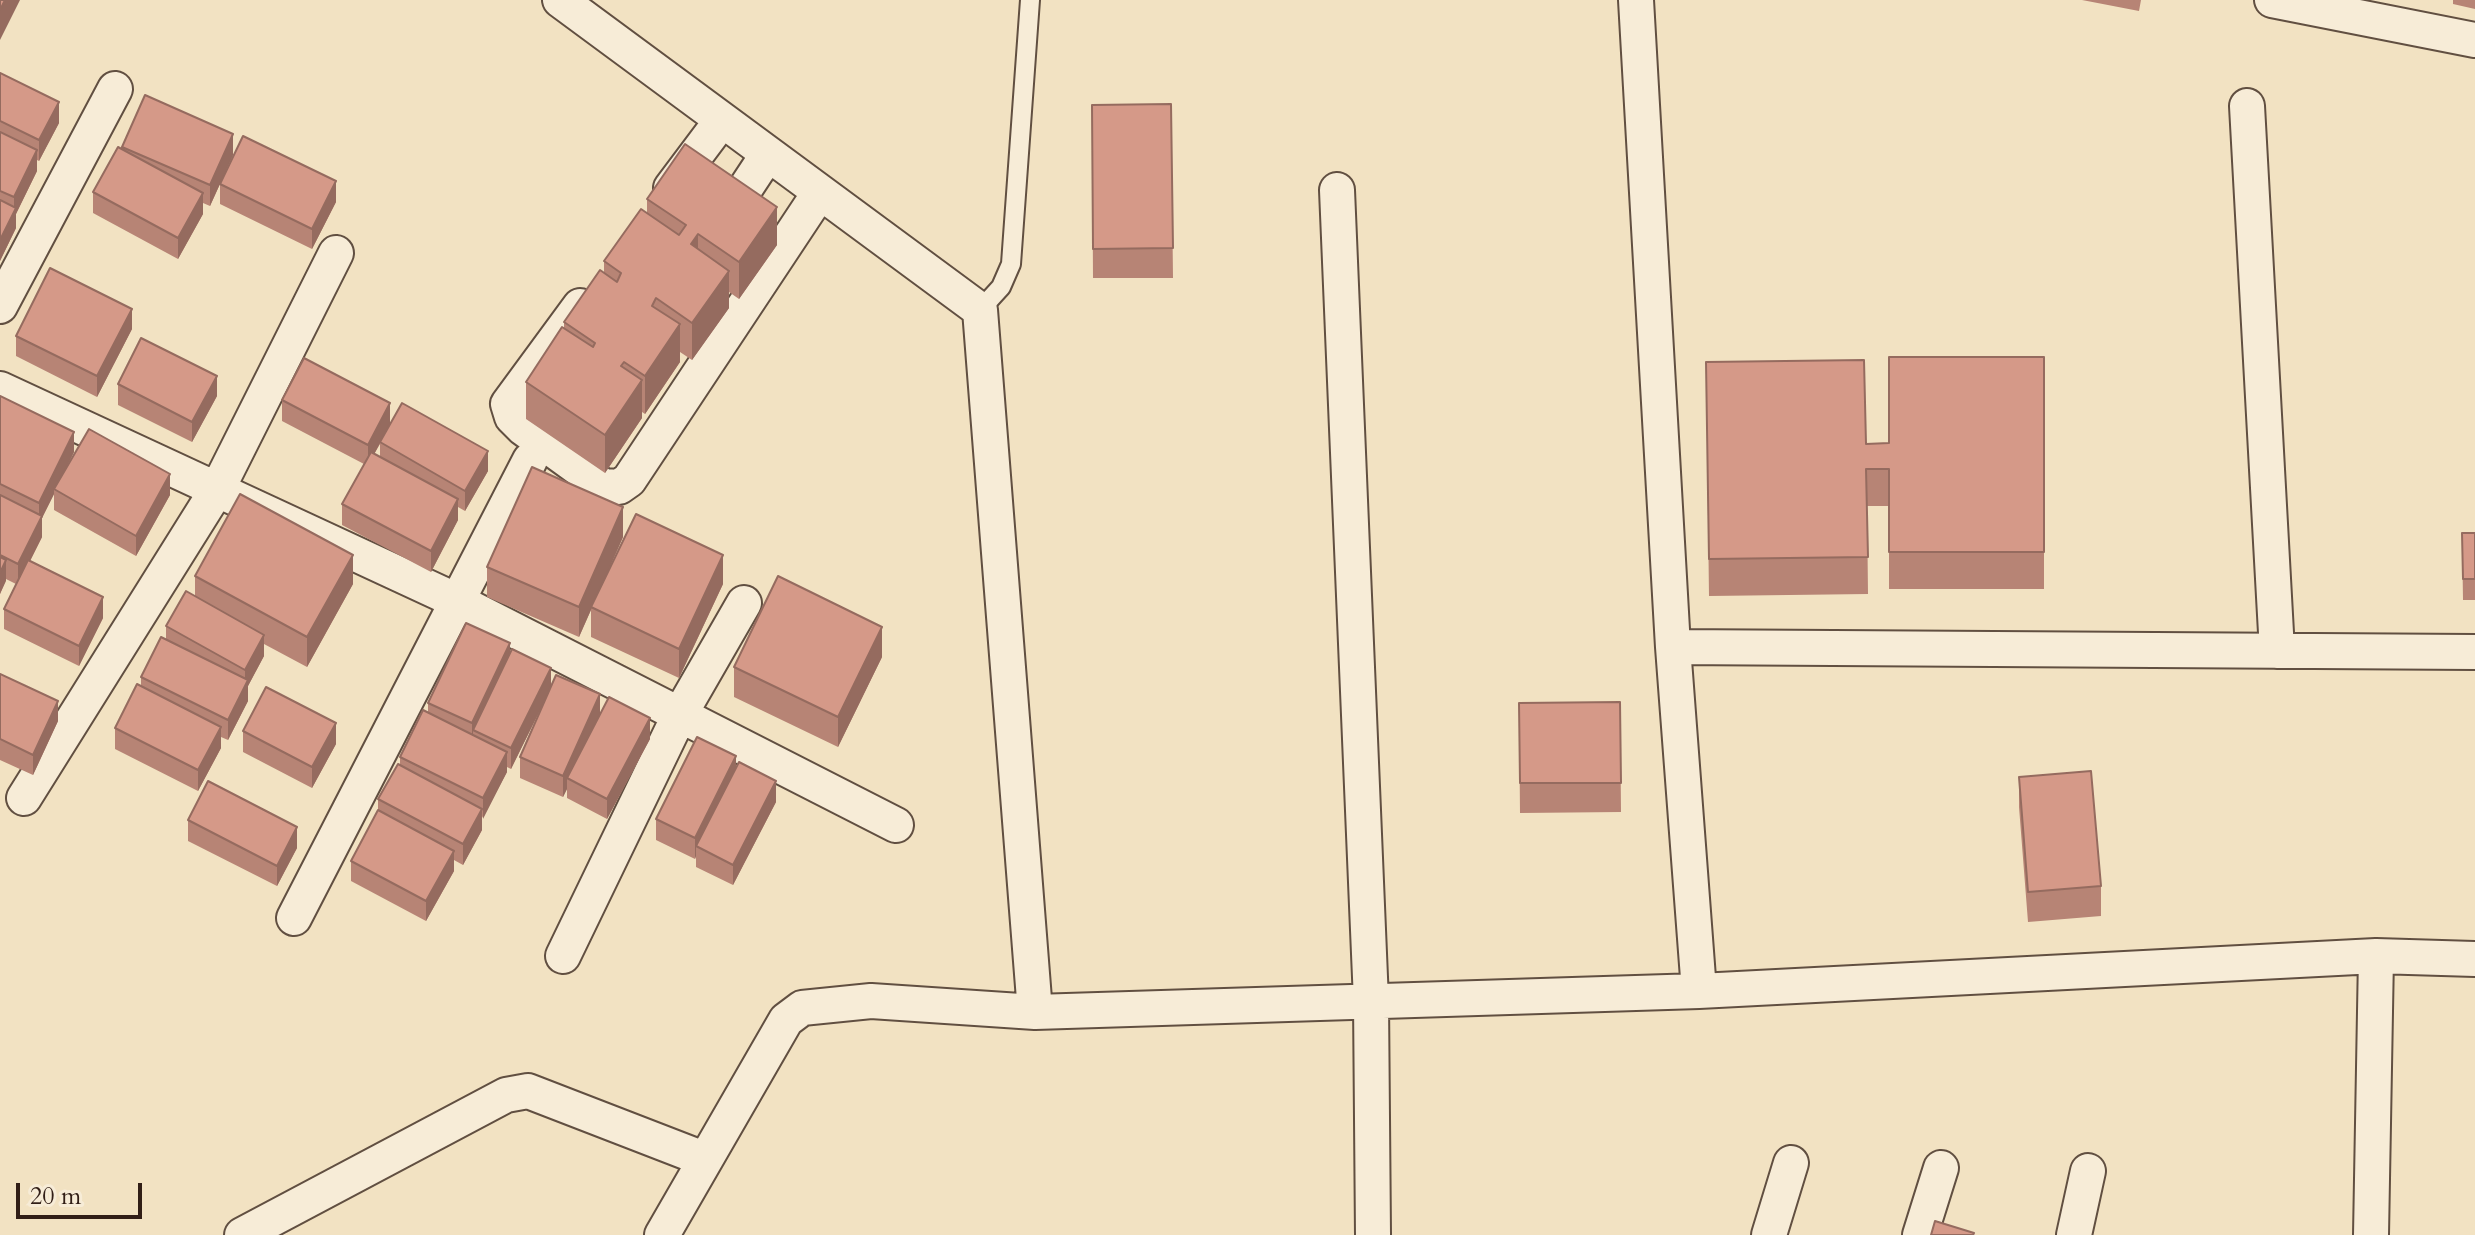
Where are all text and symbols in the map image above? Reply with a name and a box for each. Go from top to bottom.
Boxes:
scale bar [20,1167,146,1217]
text: 20 m [30,1180,81,1213]

